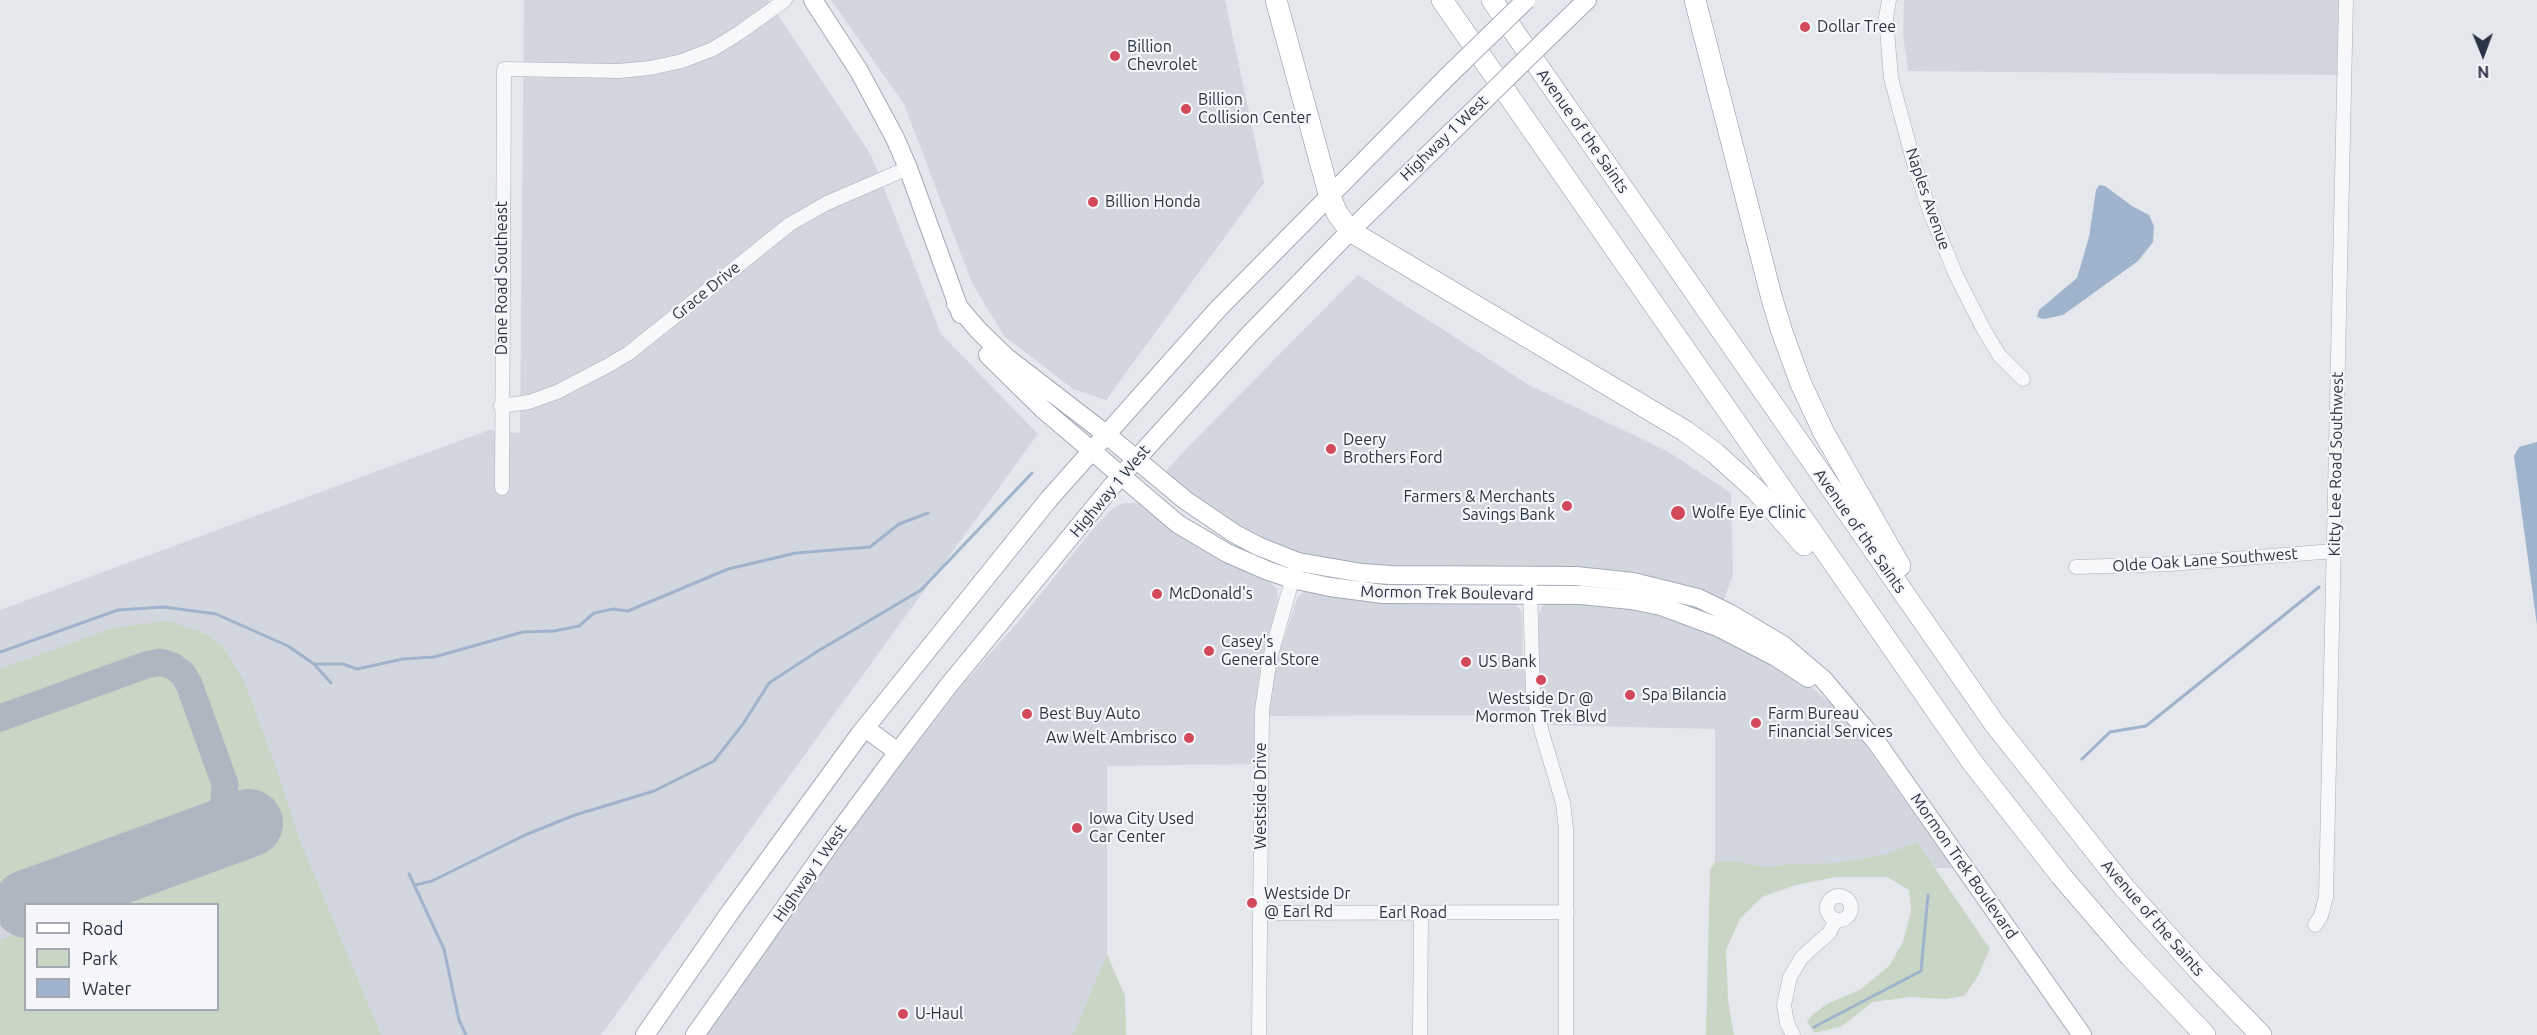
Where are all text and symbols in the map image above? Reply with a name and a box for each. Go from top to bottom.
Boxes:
place label: Dollar Tree [1817,17,1896,37]
marker: Dollar Tree [1798,20,1812,34]
north arrow [2453,24,2513,84]
place label: Billion Chevrolet [1127,37,1197,75]
marker: Billion Chevrolet [1108,49,1122,63]
text: N [2477,63,2489,81]
street label: Avenue of the Saints [1533,65,1633,197]
place label: Billion Collision Center [1198,90,1311,128]
street label: Highway 1 West [1396,91,1492,185]
marker: Billion Collision Center [1179,102,1193,116]
street label: Naples Avenue [1902,146,1954,252]
place label: Billion Honda [1105,192,1201,212]
marker: Billion Honda [1086,195,1100,209]
street label: Dane Road Southeast [492,201,512,355]
street label: Grace Drive [668,258,744,324]
street label: Kitty Lee Road Southwest [2325,372,2347,556]
place label: Deery Brothers Ford [1343,430,1443,468]
street label: Highway 1 West [1066,441,1154,541]
marker: Deery Brothers Ford [1324,442,1338,456]
street label: Avenue of the Saints [1810,465,1910,597]
place label: Farmers & Merchants Savings Bank [1404,487,1555,525]
marker: Farmers & Merchants Savings Bank [1560,499,1574,513]
place label: Wolfe Eye Clinic [1692,503,1806,523]
marker: Wolfe Eye Clinic [1669,504,1687,522]
street label: Olde Oak Lane Southwest [2112,544,2298,576]
street label: Mormon Trek Boulevard [1360,582,1534,604]
place label: McDonald's [1169,584,1253,604]
marker: McDonald's [1150,587,1164,601]
place label: Casey's General Store [1221,632,1319,670]
marker: Casey's General Store [1202,644,1216,658]
place label: US Bank [1478,652,1537,672]
marker: US Bank [1459,655,1473,669]
marker: Westside Dr @ Mormon Trek Blvd [1534,673,1548,687]
place label: Spa Bilancia [1642,685,1727,705]
marker: Spa Bilancia [1623,688,1637,702]
place label: Westside Dr @ Mormon Trek Blvd [1475,689,1607,727]
place label: Best Buy Auto [1039,704,1141,724]
place label: Farm Bureau Financial Services [1768,704,1893,742]
marker: Best Buy Auto [1020,707,1034,721]
marker: Farm Bureau Financial Services [1749,716,1763,730]
place label: Aw Welt Ambrisco [1046,728,1177,748]
marker: Aw Welt Ambrisco [1182,731,1196,745]
street label: Westside Drive [1251,742,1271,850]
street label: Mormon Trek Boulevard [1906,789,2022,943]
place label: Iowa City Used Car Center [1089,809,1194,847]
street label: Highway 1 West [769,821,851,925]
marker: Iowa City Used Car Center [1070,821,1084,835]
street label: Avenue of the Saints [2097,856,2209,980]
place label: Westside Dr @ Earl Rd [1264,884,1351,922]
marker: Westside Dr @ Earl Rd [1245,896,1259,910]
legend [24,903,219,1011]
street label: Earl Road [1379,903,1447,923]
text: Road [82,918,124,938]
text: Park [82,948,118,968]
text: Water [82,978,131,998]
place label: U-Haul [915,1004,963,1024]
marker: U-Haul [896,1007,910,1021]

